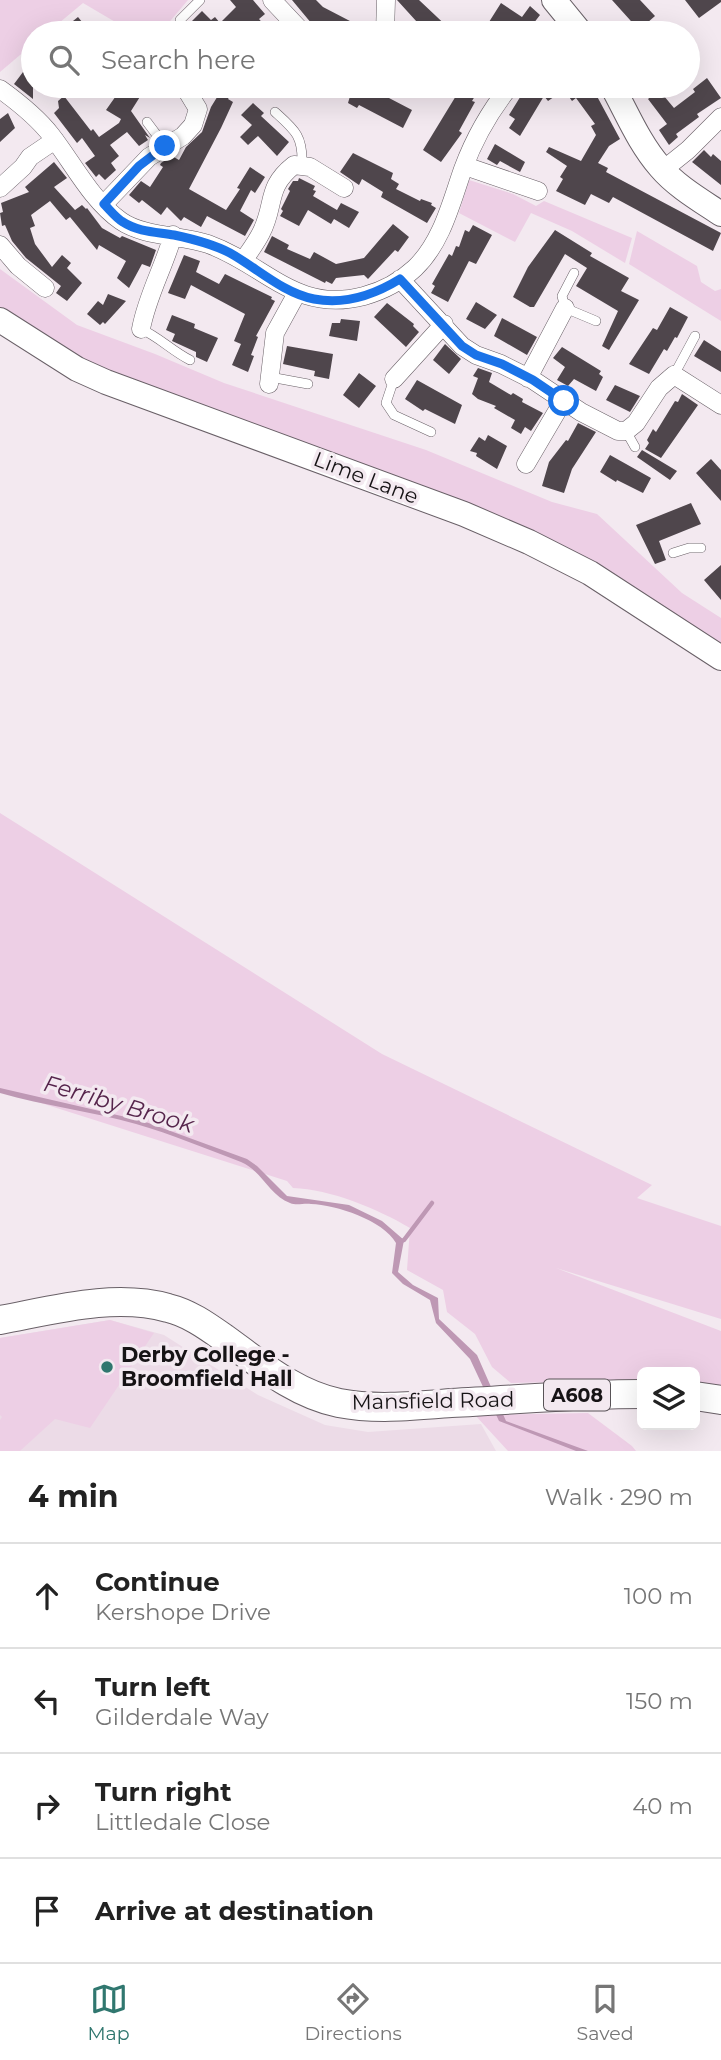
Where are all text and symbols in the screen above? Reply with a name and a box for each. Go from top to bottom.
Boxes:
search box [21,21,700,98]
icon: search [45,41,83,79]
text: Search here [101,44,256,76]
route end [149,130,180,161]
route start [548,385,579,416]
street label: Lime Lane [310,446,422,509]
water label: Ferriby Brook [41,1069,199,1139]
place label: Derby College - Broomfield Hall [121,1342,293,1391]
marker: Derby College - Broomfield Hall [99,1359,115,1375]
map controls [637,1367,700,1430]
button: layers [637,1367,700,1430]
road number: A608 [544,1380,610,1410]
street label: Mansfield Road [351,1387,515,1414]
text: 4 min [28,1478,118,1515]
text: Walk · 290 m [545,1483,693,1511]
text: Continue [95,1566,220,1598]
icon: ahead [28,1577,66,1615]
text: 100 m [624,1582,693,1610]
text: Kershope Drive [95,1598,271,1626]
text: Turn left [95,1671,211,1703]
icon: left [28,1682,66,1720]
text: 150 m [626,1687,693,1715]
text: Gilderdale Way [95,1703,269,1731]
text: Turn right [95,1776,231,1808]
icon: right [28,1787,66,1825]
text: 40 m [632,1792,693,1820]
text: Littledale Close [95,1808,270,1836]
icon: arrive [28,1892,66,1930]
text: Arrive at destination [95,1895,374,1927]
tab: Map [87,1980,130,2045]
tab: Directions [304,1980,402,2045]
tab: Saved [577,1980,634,2045]

